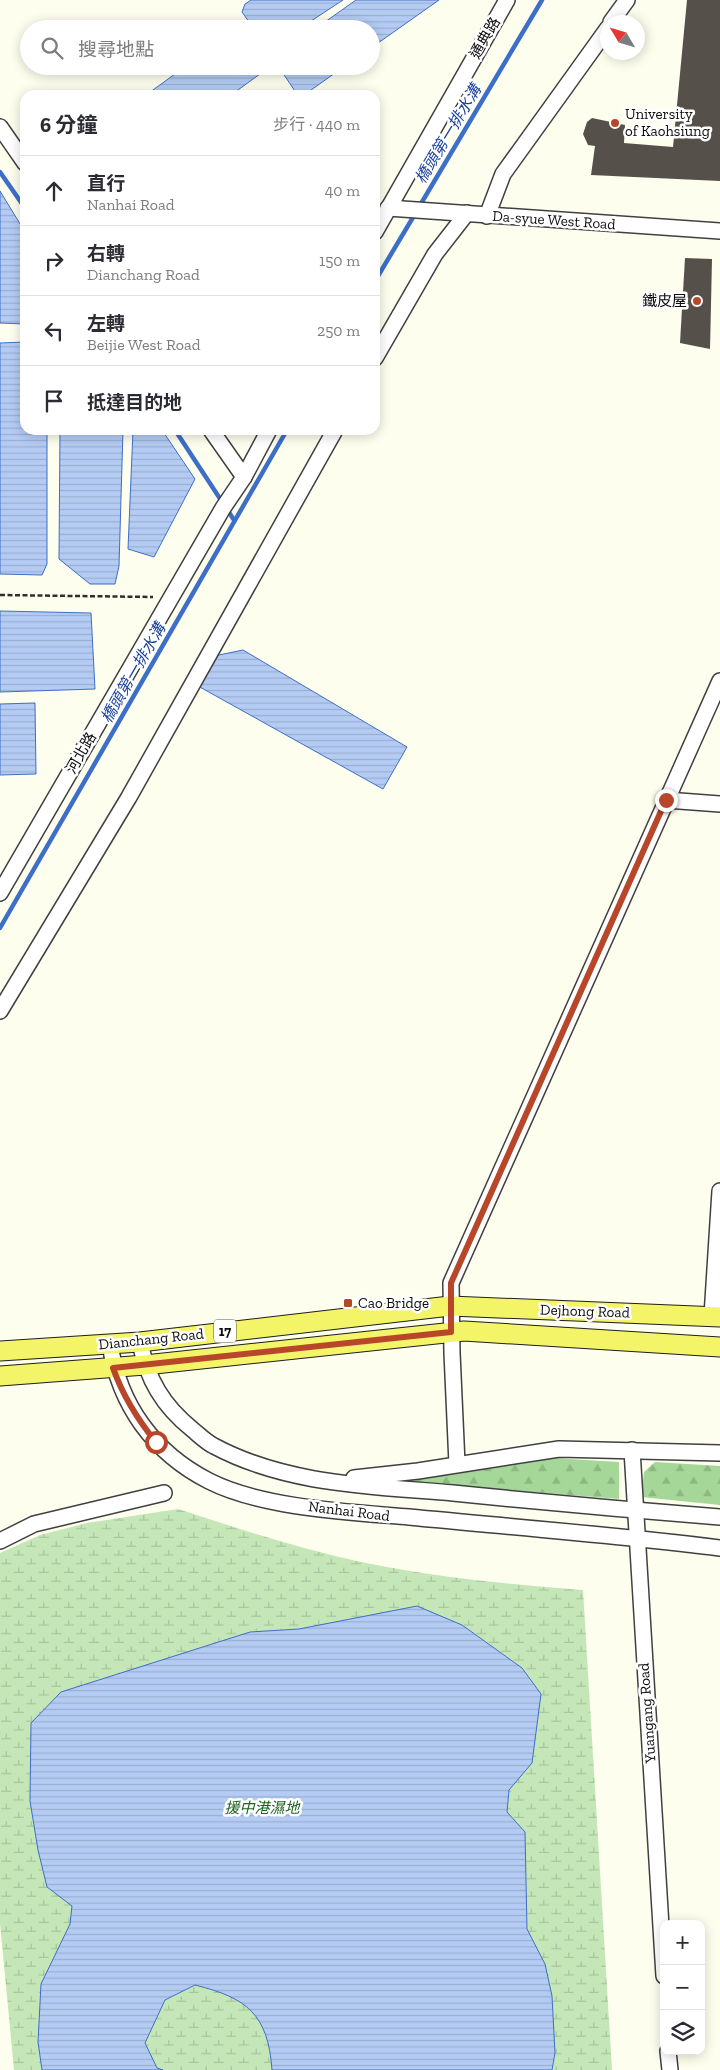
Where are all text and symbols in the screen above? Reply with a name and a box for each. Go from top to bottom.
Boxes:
street label: 通典路 [466,14,504,62]
north arrow [600,15,645,60]
search box [20,20,380,75]
icon: search [38,34,66,62]
text: 搜尋地點 [78,38,154,61]
water label: 橋頭第一排水溝 [411,79,486,187]
place label: University of Kaohsiung [625,105,710,140]
text: 6 分鐘 [40,112,97,137]
text: 步行 · 440 m [273,115,360,134]
marker: University of Kaohsiung [609,117,621,129]
text: 直行 [87,172,125,195]
icon: ahead [40,177,68,205]
text: 40 m [325,181,360,200]
text: Nanhai Road [87,195,175,214]
street label: Da-syue West Road [492,207,617,233]
text: 右轉 [87,242,125,265]
icon: right [40,247,68,275]
text: 150 m [319,251,360,270]
text: Dianchang Road [87,265,200,284]
place label: 鐵皮屋 [642,292,687,310]
marker: 鐵皮屋 [691,295,703,307]
text: 左轉 [87,312,125,335]
icon: left [40,317,68,345]
text: 250 m [317,321,360,340]
text: Beijie West Road [87,335,201,354]
icon: arrive [40,387,68,415]
text: 抵達目的地 [87,391,182,414]
water label: 橋頭第一排水溝 [97,618,170,726]
street label: 河北路 [62,729,100,777]
route end [655,789,678,812]
place label: Cao Bridge [358,1294,429,1312]
marker: Cao Bridge [342,1297,354,1309]
street label: Dejhong Road [540,1300,631,1322]
road number: 17 [214,1320,236,1342]
street label: Dianchang Road [98,1324,205,1353]
route start [145,1431,168,1454]
street label: Nanhai Road [307,1497,392,1525]
street label: Yuangang Road [634,1661,660,1765]
park label: 援中港濕地 [224,1799,301,1817]
map controls [660,1920,705,2055]
button: + [660,1920,705,1965]
button: − [660,1965,705,2010]
button: layers [660,2010,705,2055]

